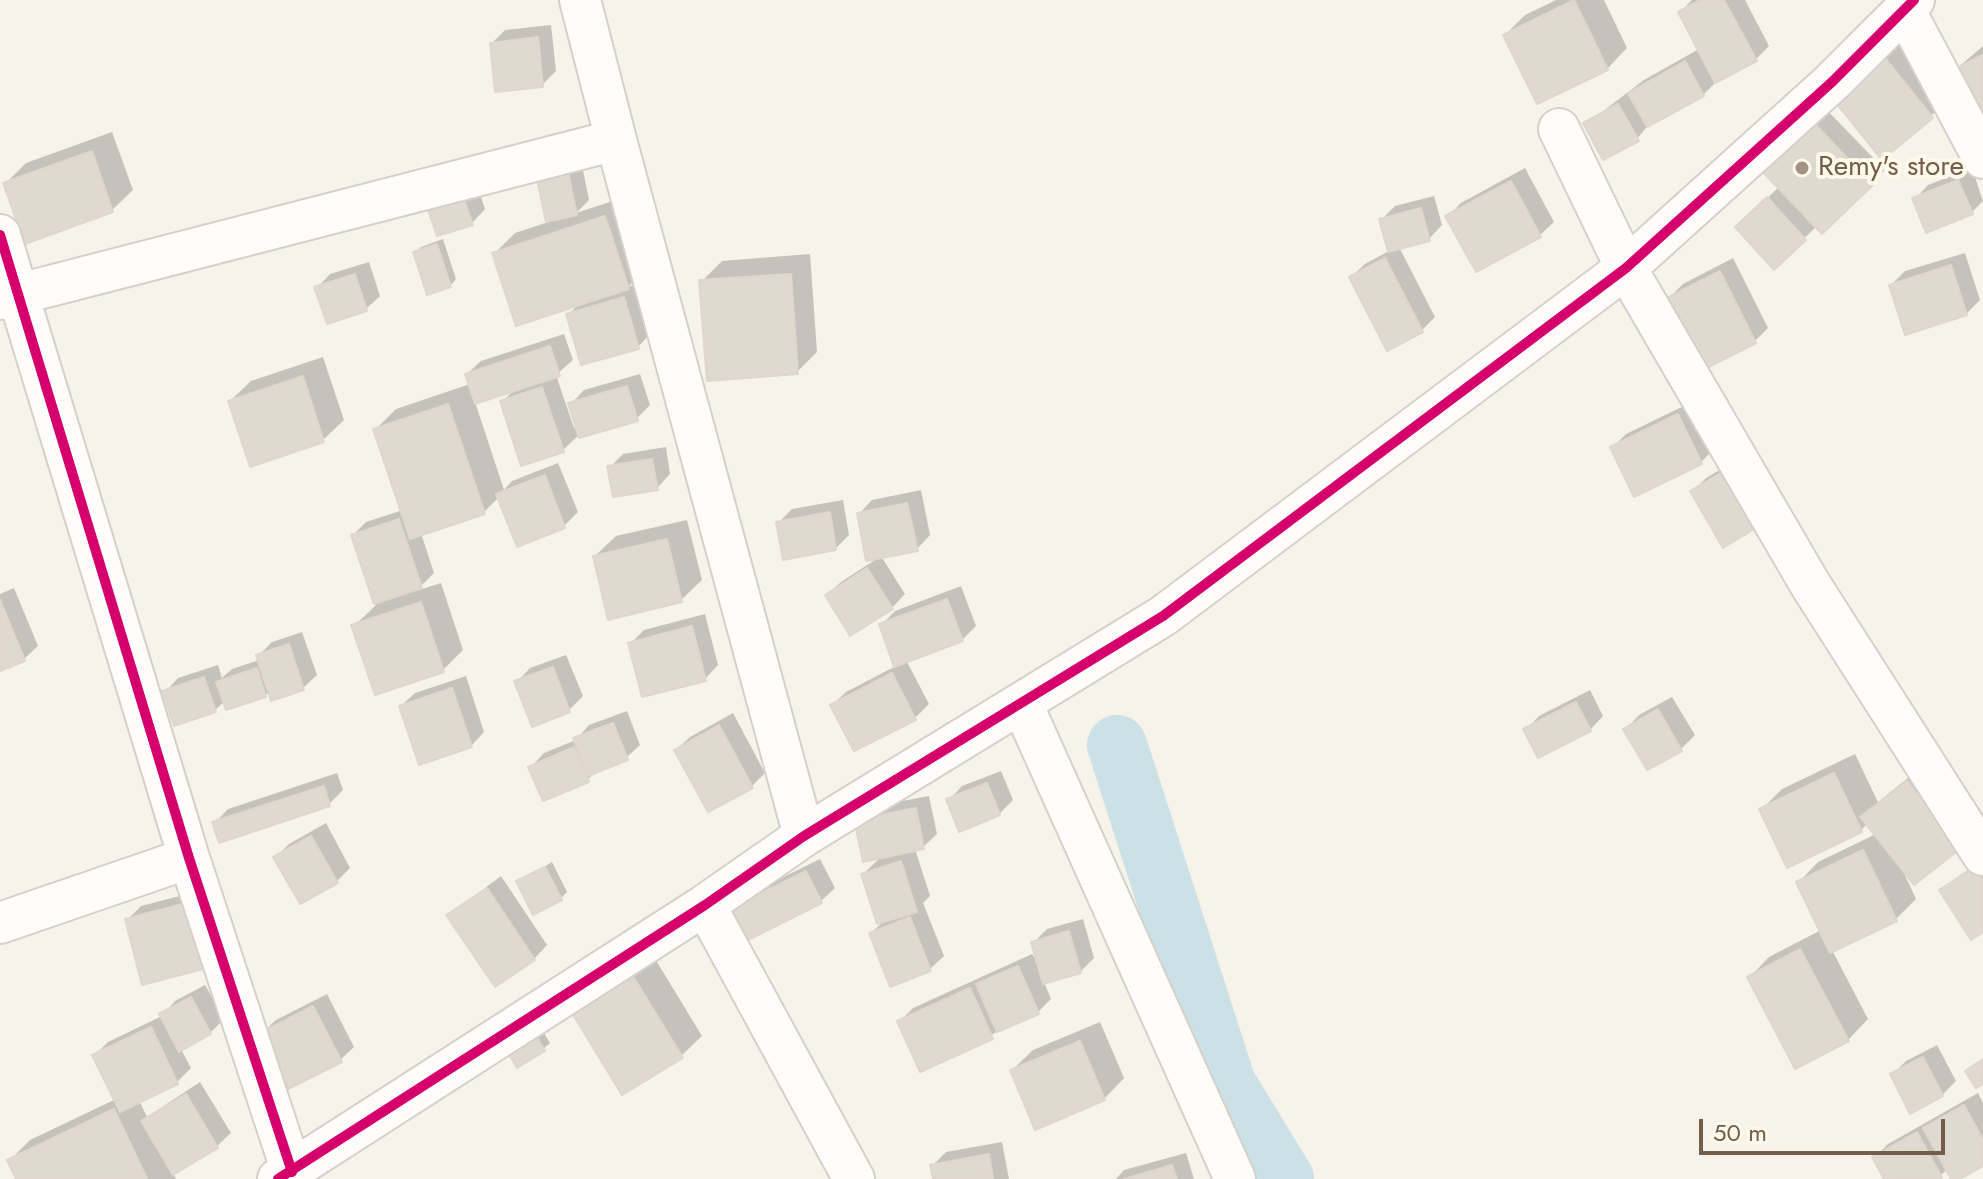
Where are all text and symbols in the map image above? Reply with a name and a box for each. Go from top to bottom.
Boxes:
place label: Remy's store [1818,151,1964,185]
marker: Remy's store [1793,159,1811,177]
scale bar [1703,1103,1949,1153]
text: 50 m [1713,1115,1767,1150]

